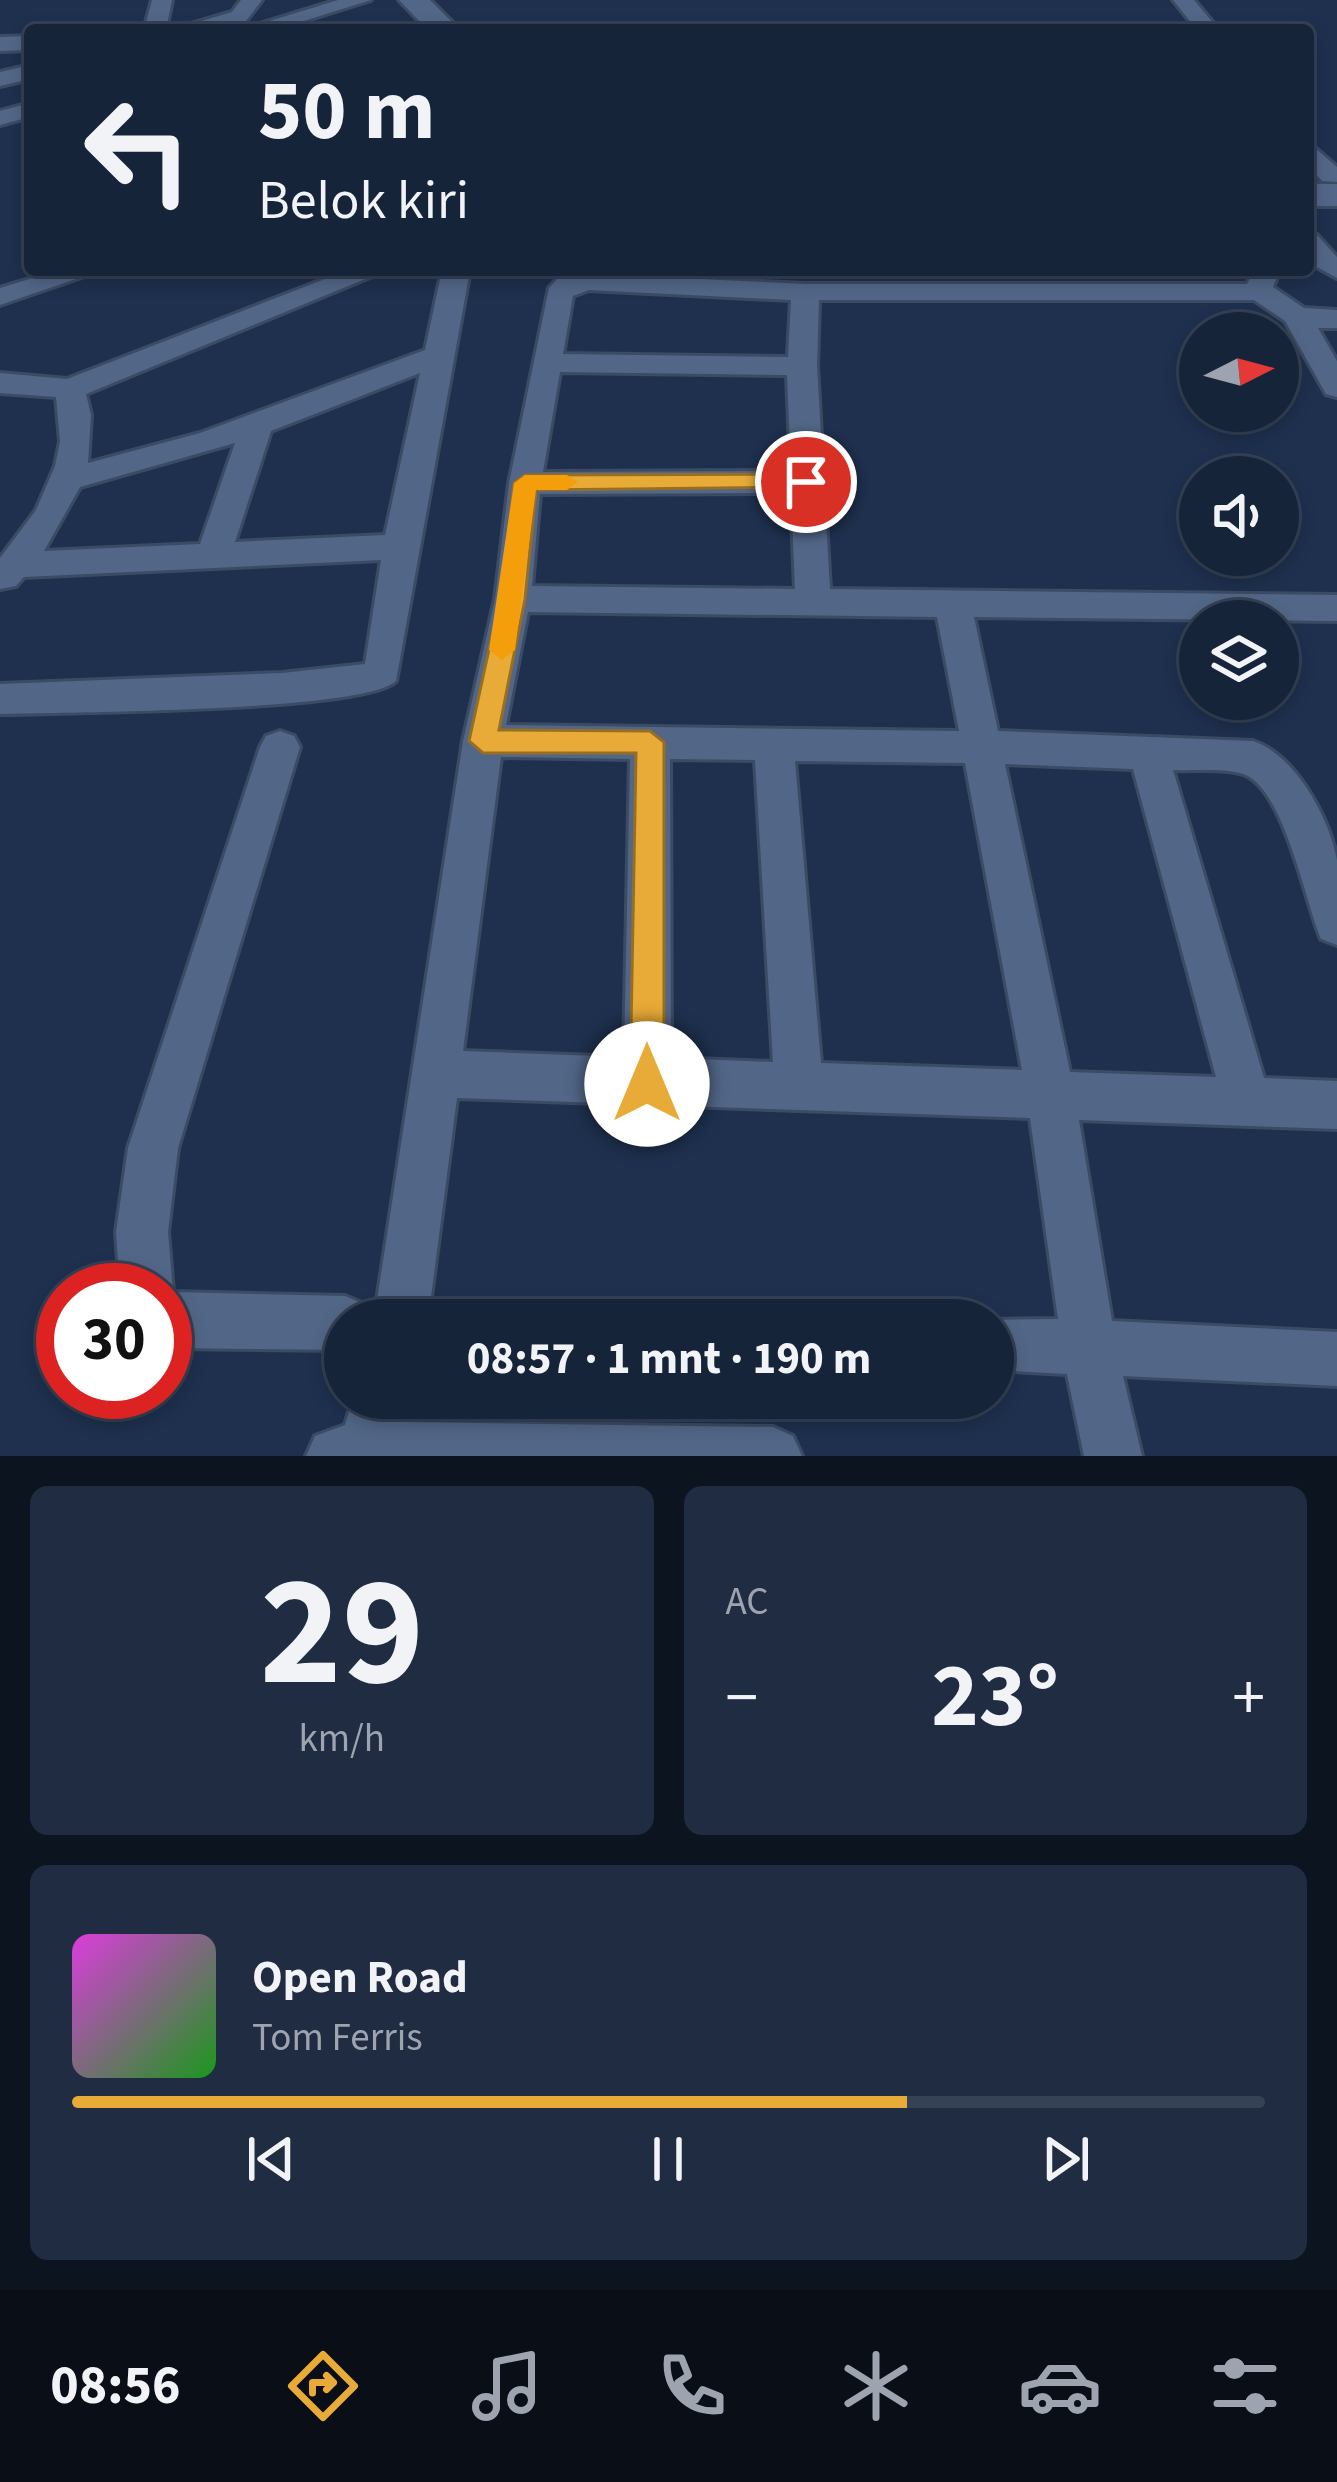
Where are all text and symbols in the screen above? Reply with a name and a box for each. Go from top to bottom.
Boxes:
text: 50 m [258,52,436,172]
icon: left [60,72,216,228]
text: Belok kiri [258,163,469,240]
north arrow [1179,312,1299,432]
map controls [1179,312,1299,720]
pin [755,431,857,533]
icon: arrive [773,449,839,515]
button: sound [1179,456,1299,576]
button: layers [1179,600,1299,720]
position arrow [584,1021,710,1147]
speed limit sign: 30 [36,1263,192,1419]
text: 08:57 · 1 mnt · 190 m [467,1327,871,1391]
text: 29 [259,1522,424,1744]
text: AC [726,1574,769,1630]
text: 23° [931,1633,1059,1761]
text: − [726,1651,758,1745]
text: + [1232,1651,1265,1745]
text: km/h [298,1711,385,1767]
text: Open Road [252,1946,468,2010]
text: Tom Ferris [252,2010,423,2066]
icon: previous [238,2126,304,2192]
icon: pause [635,2126,701,2192]
icon: next [1033,2126,1099,2192]
icon: directions [281,2344,365,2428]
icon: music [465,2344,549,2428]
icon: phone [650,2344,734,2428]
icon: climate [834,2344,918,2428]
icon: car [1018,2344,1102,2428]
icon: filters [1203,2344,1287,2428]
text: 08:56 [50,2348,180,2425]

